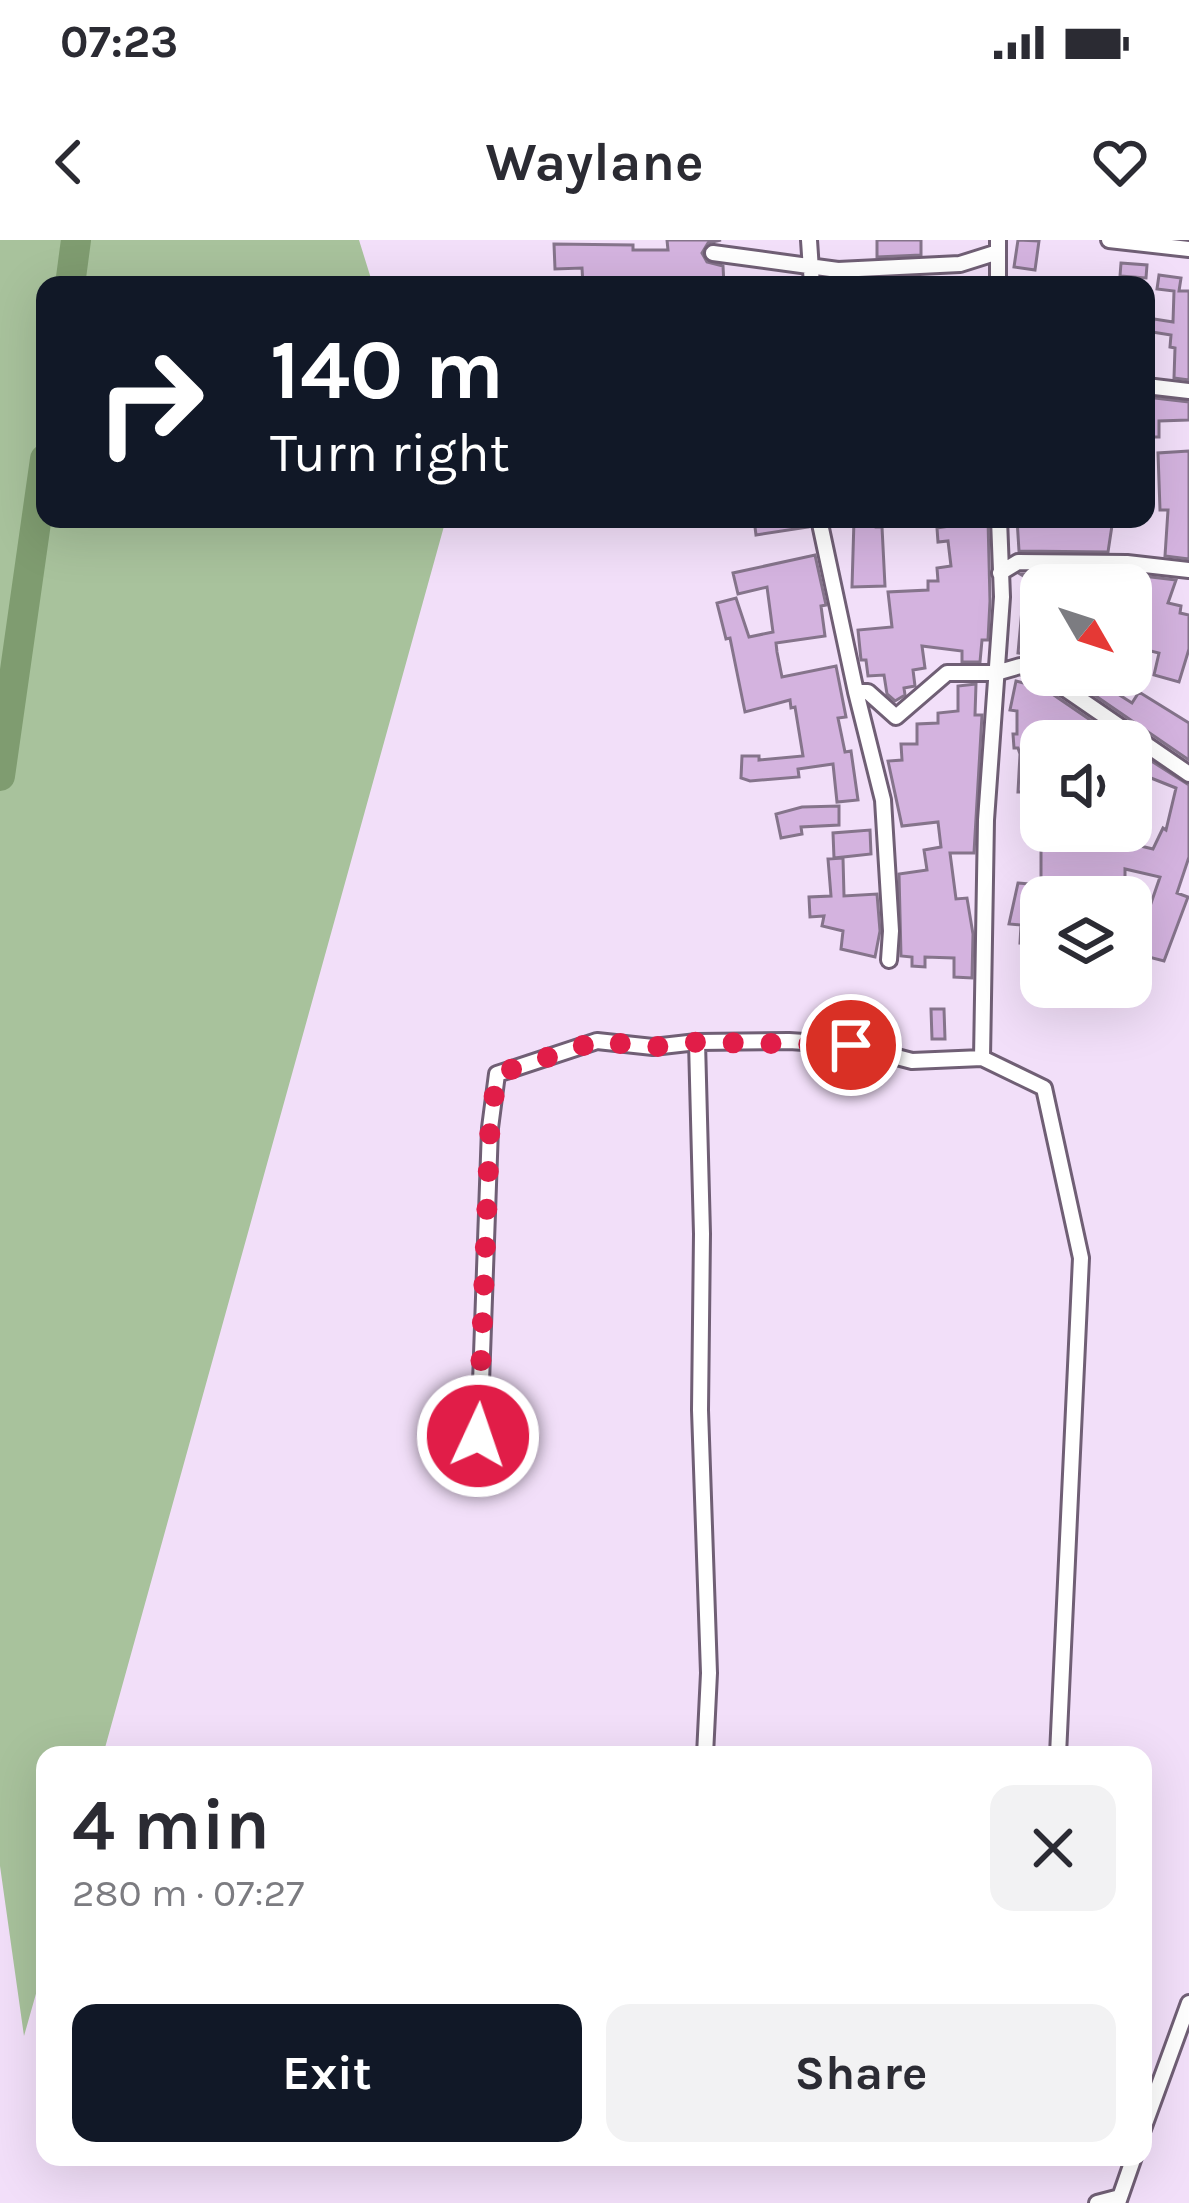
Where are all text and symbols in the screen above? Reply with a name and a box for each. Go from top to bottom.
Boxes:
text: 07:23 [60,16,178,68]
icon: back [36,129,102,195]
icon: heart [1087,129,1153,195]
text: Waylane [485,130,704,194]
text: 140 m [270,321,504,419]
icon: right [72,324,228,480]
text: Turn right [270,421,510,485]
north arrow [1020,564,1152,696]
map controls [1020,564,1152,1008]
button: sound [1020,720,1152,852]
button: layers [1020,876,1152,1008]
pin [800,994,902,1096]
icon: arrive [818,1012,884,1078]
position arrow [415,1373,541,1499]
text: 4 min [72,1783,270,1867]
button: close [990,1785,1116,1911]
text: 280 m · 07:27 [72,1870,304,1916]
button: Exit [72,2004,582,2142]
button: Share [606,2004,1116,2142]

